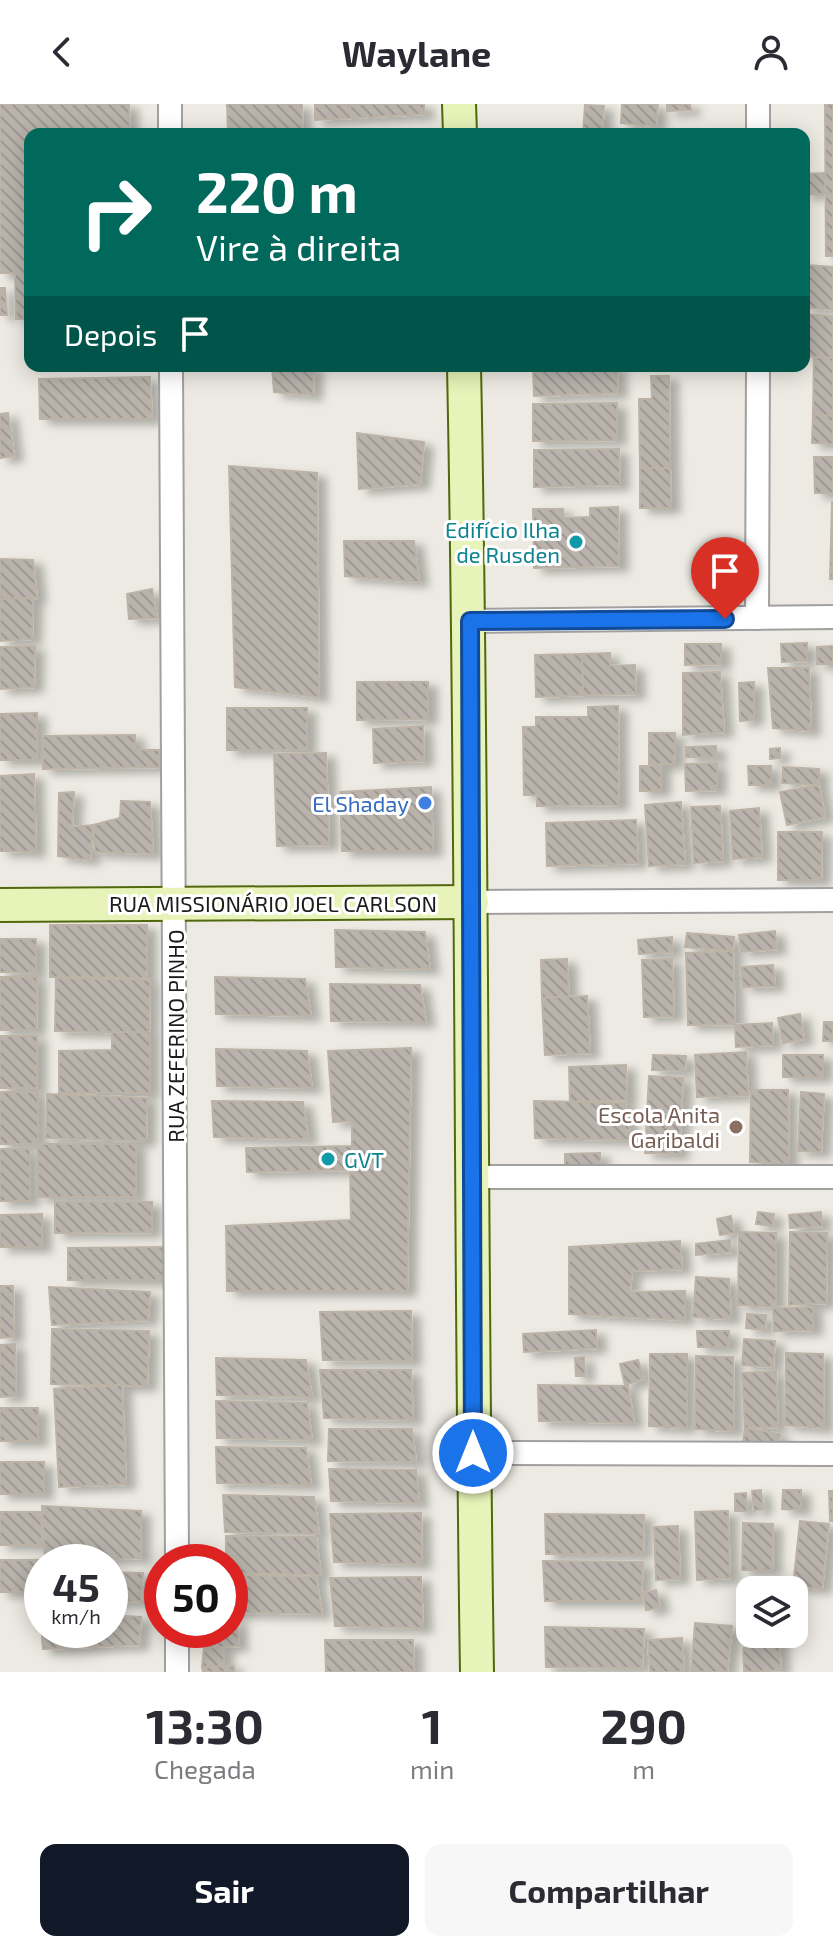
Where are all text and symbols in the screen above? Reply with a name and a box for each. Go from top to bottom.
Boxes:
icon: back [40,30,84,74]
icon: person [749,30,793,74]
text: Waylane [342,31,491,74]
text: 220 m [196,157,358,224]
icon: right [64,160,168,264]
text: Vire à direita [196,225,401,268]
icon: arrive [173,312,217,356]
text: Depois [64,316,157,352]
place label: Edifício Ilha de Rusden [445,516,560,567]
marker: Edifício Ilha de Rusden [567,533,585,551]
pin [691,537,759,619]
icon: arrive [703,549,747,593]
place label: El Shaday [312,790,409,816]
marker: El Shaday [416,794,434,812]
street label: RUA MISSIONÁRIO JOEL CARLSON [109,890,437,916]
street label: RUA ZEFERINO PINHO [162,929,188,1143]
place label: Escola Anita Garibaldi [598,1101,720,1152]
marker: Escola Anita Garibaldi [727,1118,745,1136]
place label: GVT [344,1146,384,1172]
marker: GVT [319,1150,337,1168]
position arrow [431,1411,515,1495]
speed limit sign: 50 [144,1544,248,1648]
text: 45 [52,1562,100,1610]
map controls [736,1576,808,1648]
button: layers [736,1576,808,1648]
text: km/h [51,1604,101,1628]
text: 13:30 [146,1696,264,1754]
text: 1 [422,1696,443,1754]
text: 290 [600,1696,687,1754]
text: Chegada [154,1753,256,1784]
text: min [410,1753,454,1784]
text: m [632,1753,655,1784]
button: Sair [40,1844,409,1936]
button: Compartilhar [425,1844,793,1936]

